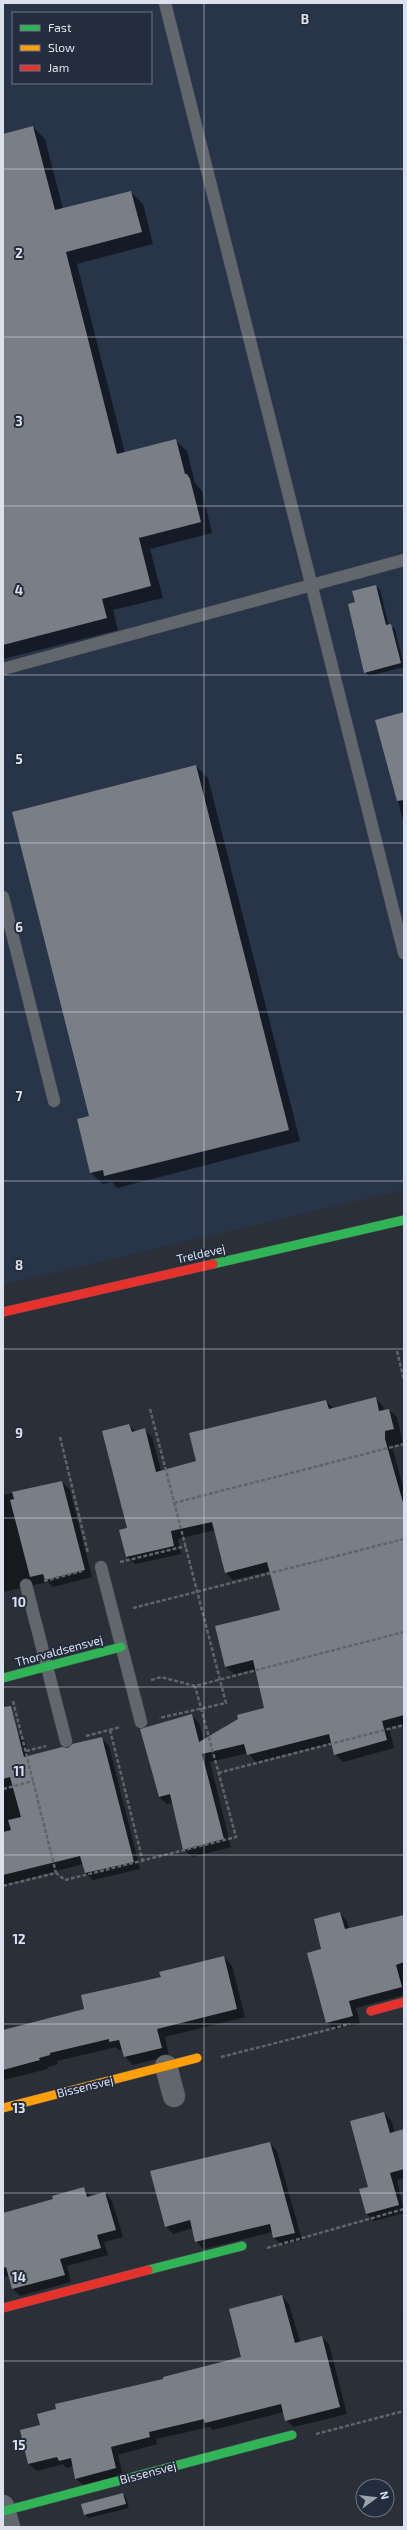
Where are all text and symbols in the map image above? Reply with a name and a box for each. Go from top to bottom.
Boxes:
text: B [301,11,309,27]
legend [12,12,152,84]
text: Fast [48,20,72,34]
text: Slow [48,40,75,54]
text: Jam [48,60,69,74]
text: 2 [15,245,23,261]
text: 3 [15,413,23,429]
text: 4 [15,582,23,598]
text: 5 [15,751,23,767]
text: 6 [15,919,23,935]
text: 7 [16,1088,23,1104]
street label: Treldevej [175,1241,227,1266]
text: 8 [15,1257,23,1273]
text: 9 [15,1425,23,1441]
text: 10 [12,1594,26,1610]
street label: Thorvaldsensvej [13,1632,104,1669]
text: 11 [13,1763,25,1779]
text: 12 [12,1931,26,1947]
street label: Bissensvej [55,2072,115,2101]
text: 13 [13,2100,26,2116]
text: 14 [12,2269,26,2285]
text: 15 [13,2437,25,2453]
street label: Bissensvej [118,2458,178,2487]
north arrow [355,2478,395,2518]
text: N [378,2490,392,2501]

